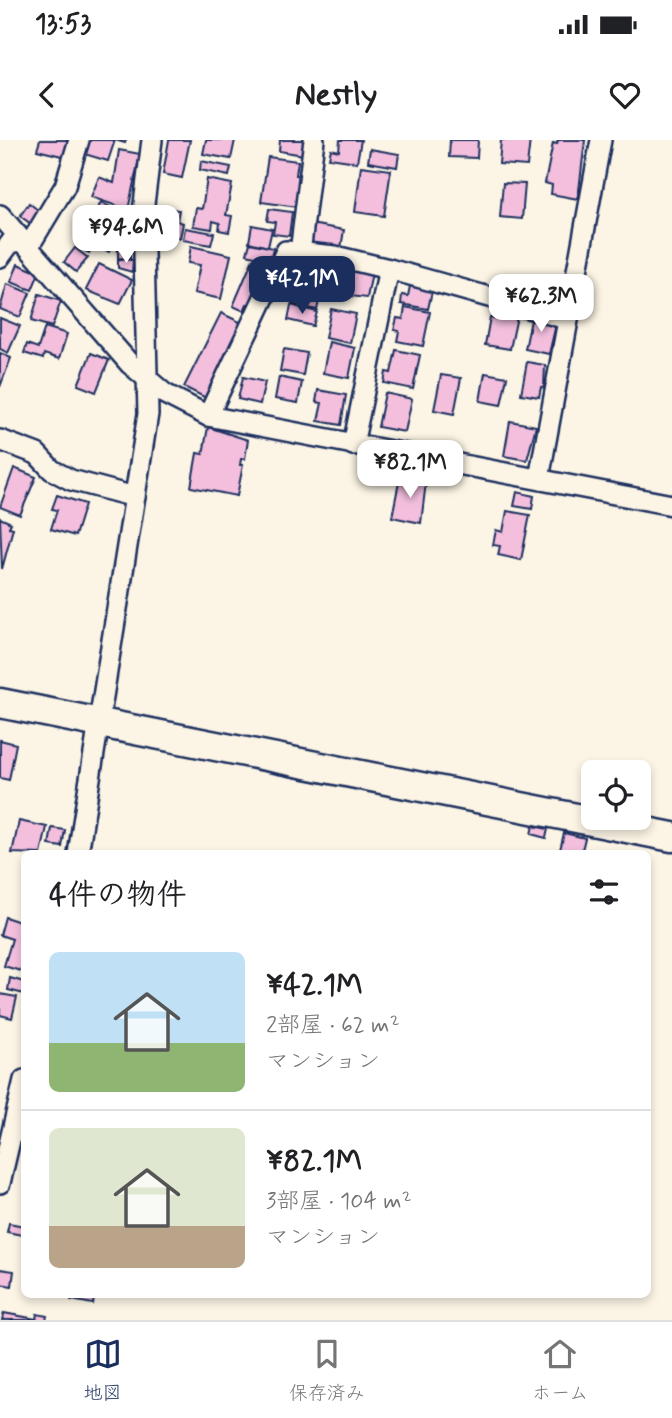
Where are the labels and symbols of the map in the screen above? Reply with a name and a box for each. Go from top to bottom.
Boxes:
pin: ¥94.6M [69,206,183,265]
pin: ¥42.1M [245,256,359,316]
pin: ¥62.3M [484,274,598,334]
pin: ¥82.1M [353,440,467,500]

